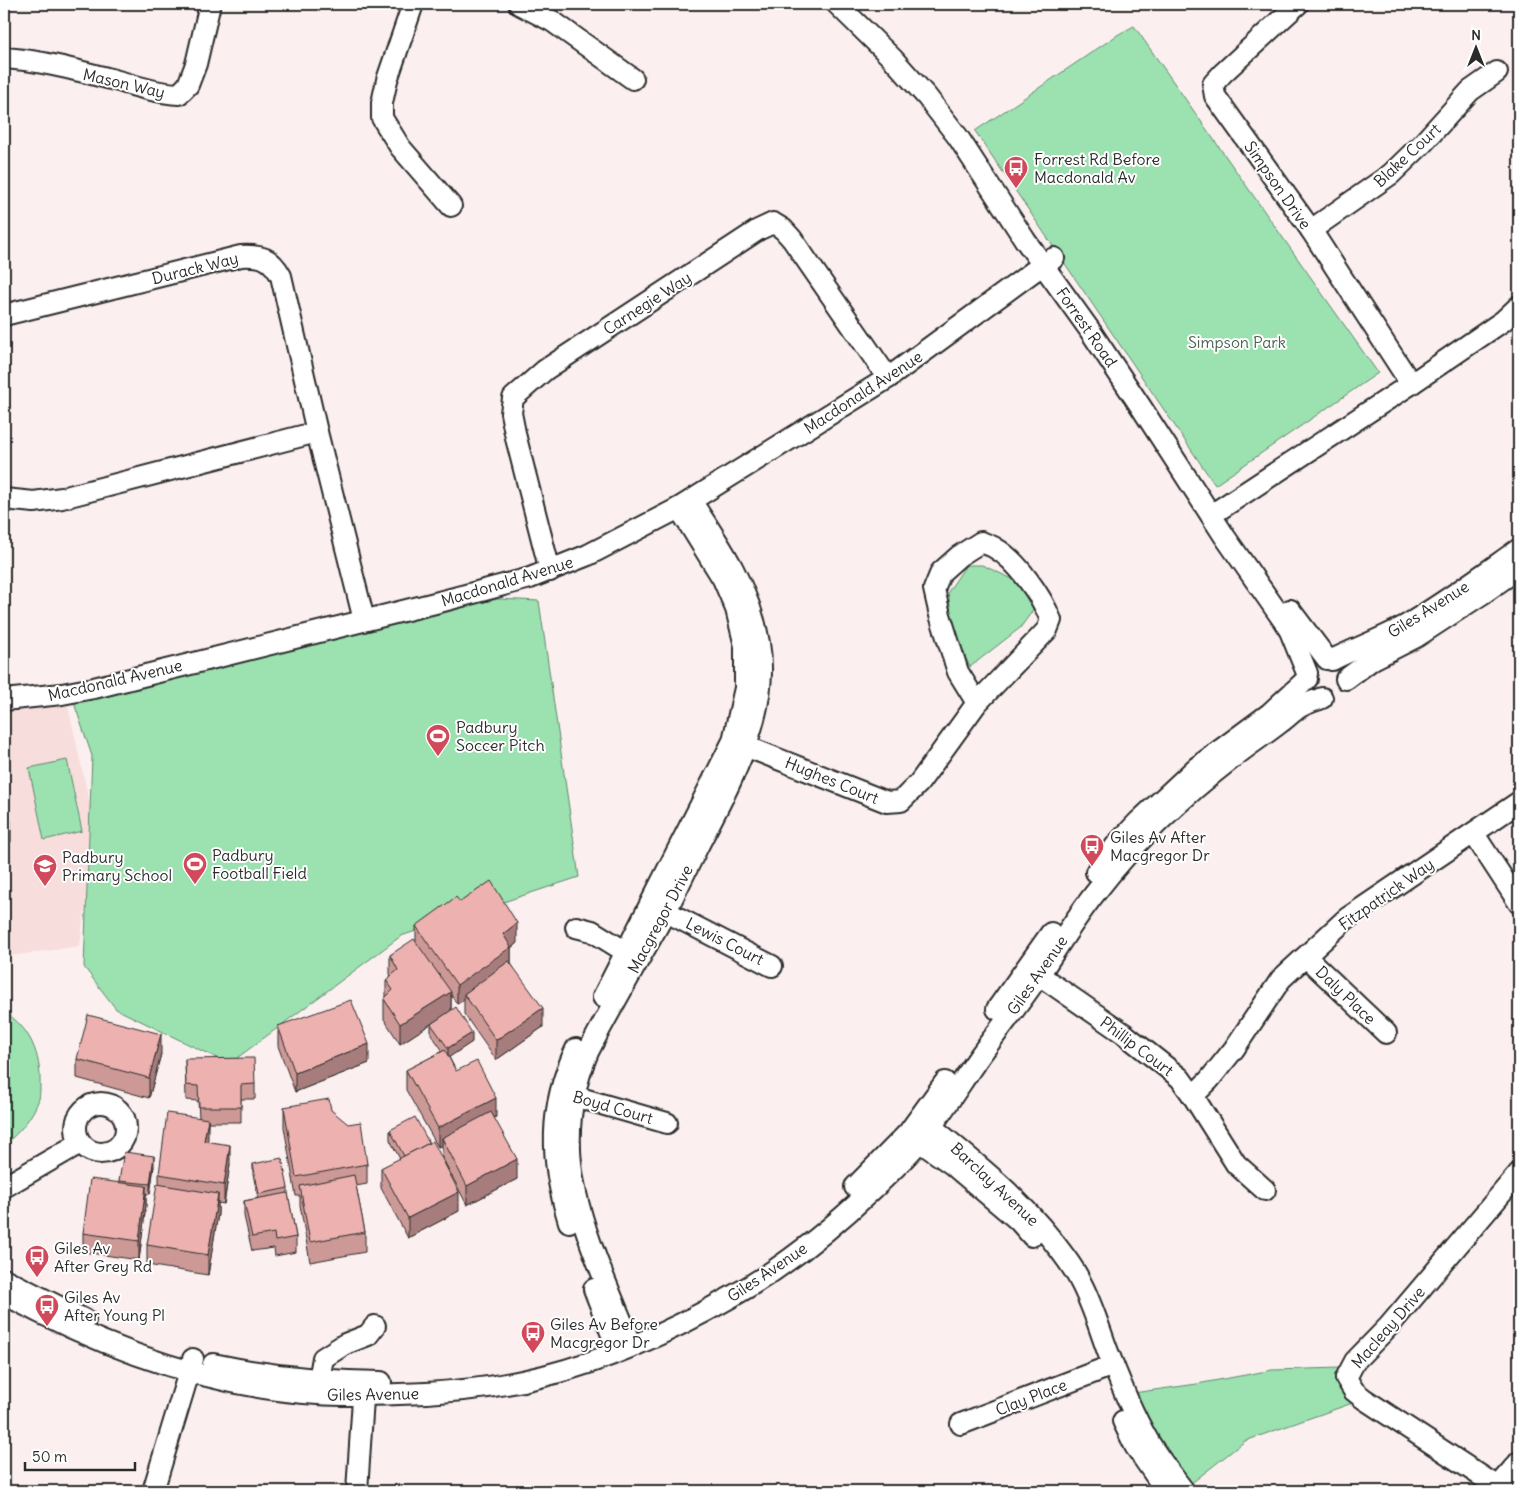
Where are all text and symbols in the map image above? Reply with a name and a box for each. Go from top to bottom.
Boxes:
north arrow [1450,22,1500,72]
text: N [1471,26,1481,44]
street label: Mason Way [81,64,167,102]
street label: Blake Court [1369,119,1445,191]
street label: Simpson Drive [1240,137,1316,233]
place label: Forrest Rd Before Macdonald Av [1034,149,1160,187]
bus stop icon: Forrest Rd Before Macdonald Av [1003,155,1029,189]
street label: Durack Way [150,248,240,288]
street label: Carnegie Way [599,267,695,339]
street label: Forrest Road [1052,283,1122,371]
park label: Simpson Park [1188,332,1286,352]
street label: Macdonald Avenue [800,346,926,438]
street label: Macdonald Avenue [438,551,576,611]
street label: Giles Avenue [1384,576,1472,642]
street label: Macdonald Avenue [46,655,184,705]
place label: Padbury Soccer Pitch [456,717,545,755]
sports icon: Padbury Soccer Pitch [425,723,451,757]
street label: Hughes Court [782,752,882,808]
place label: Giles Av After Macgregor Dr [1110,827,1210,865]
bus stop icon: Giles Av After Macgregor Dr [1079,833,1105,867]
place label: Padbury Football Field [212,845,307,883]
place label: Padbury Primary School [62,847,172,885]
sports icon: Padbury Football Field [182,851,208,885]
school or university icon: Padbury Primary School [32,853,58,887]
street label: Fitzpatrick Way [1335,854,1437,934]
street label: Macgregor Drive [623,861,697,977]
street label: Lewis Court [683,913,768,969]
street label: Giles Avenue [1002,932,1072,1018]
street label: Daly Place [1312,962,1380,1028]
street label: Phillip Court [1096,1012,1178,1080]
street label: Boyd Court [571,1086,656,1128]
street label: Barclay Avenue [947,1138,1043,1230]
place label: Giles Av After Grey Rd [54,1238,152,1276]
street label: Giles Avenue [723,1238,811,1306]
bus stop icon: Giles Av After Grey Rd [24,1244,50,1278]
street label: Macleay Drive [1347,1282,1429,1372]
place label: Giles Av After Young Pl [64,1287,165,1325]
bus stop icon: Giles Av After Young Pl [34,1293,60,1327]
place label: Giles Av Before Macgregor Dr [550,1314,658,1352]
bus stop icon: Giles Av Before Macgregor Dr [520,1320,546,1354]
street label: Clay Place [992,1374,1070,1420]
street label: Giles Avenue [327,1383,419,1405]
scale bar [25,1440,135,1472]
text: 50 m [32,1447,67,1466]

